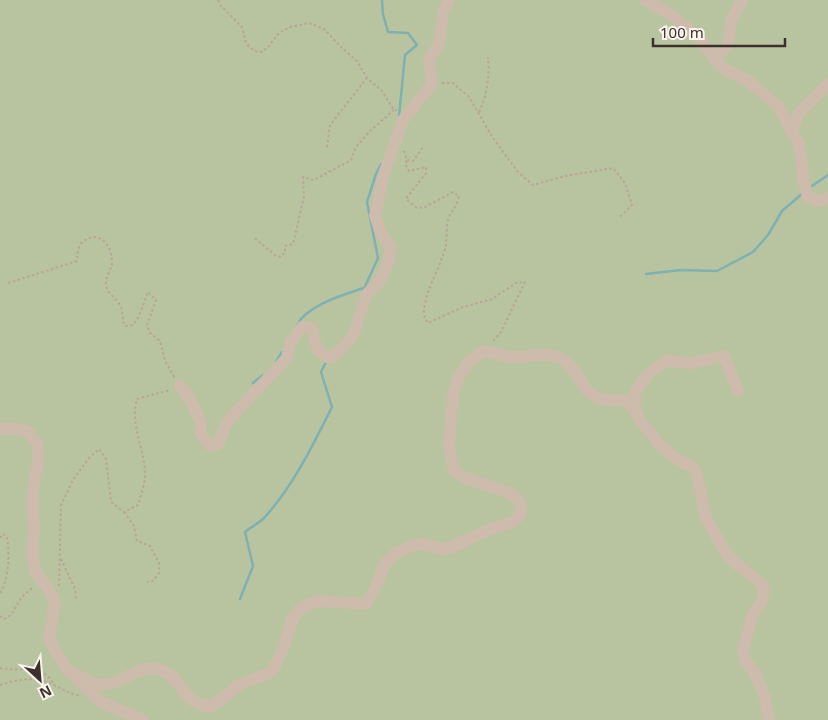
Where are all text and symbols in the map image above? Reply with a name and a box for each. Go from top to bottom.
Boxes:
scale bar [653,15,786,47]
text: 100 m [660,22,704,42]
north arrow [15,655,65,705]
text: N [37,681,55,703]

